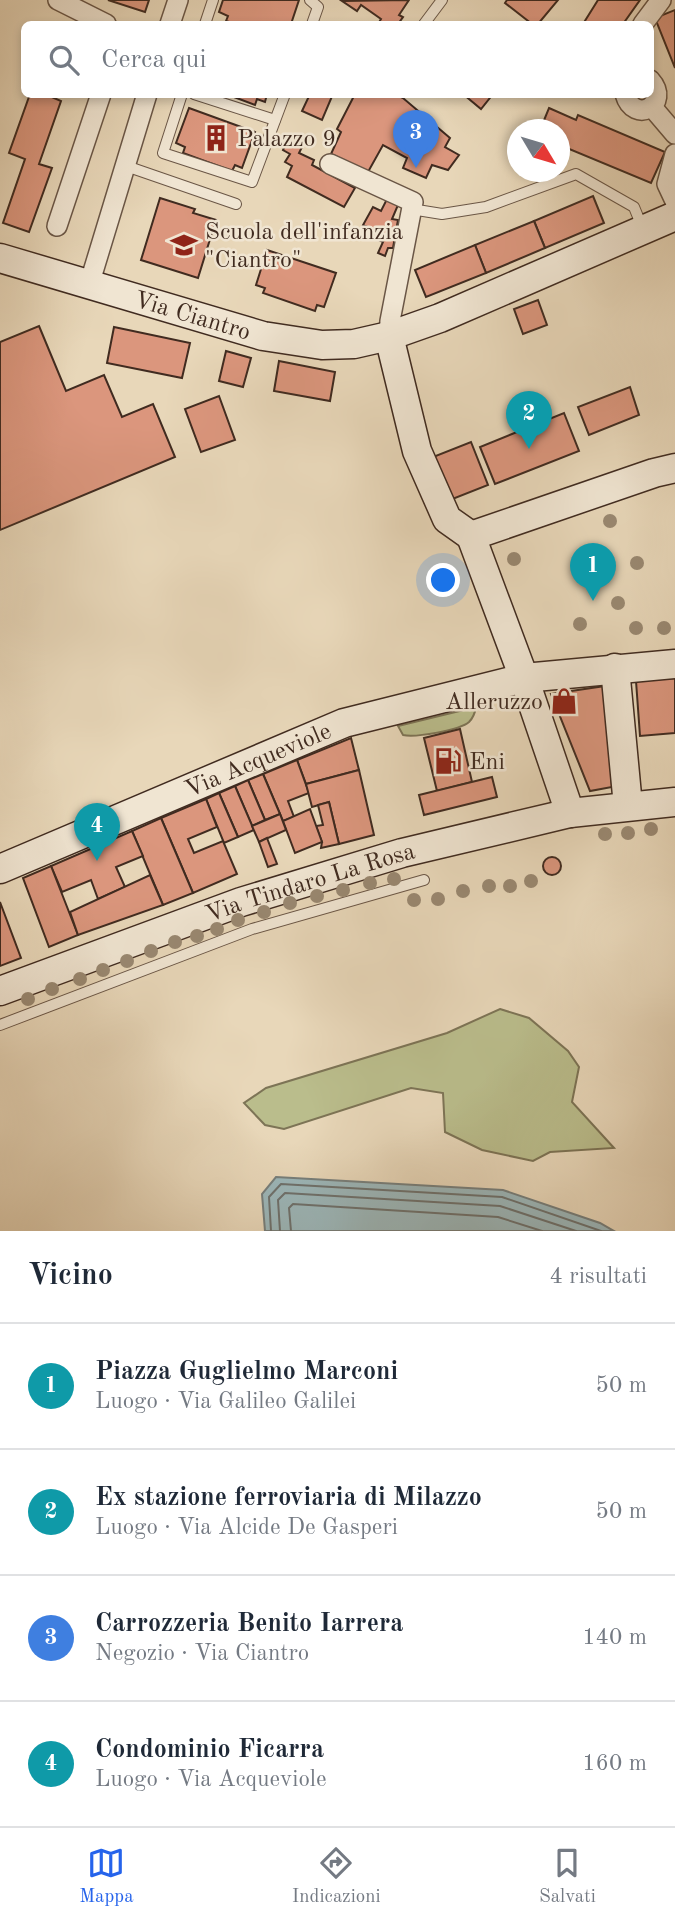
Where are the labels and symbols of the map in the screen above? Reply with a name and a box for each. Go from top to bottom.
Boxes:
pin: 3 [393,110,439,168]
north arrow [507,119,570,182]
building icon: Palazzo 9 [201,123,231,153]
place label: Palazzo 9 [237,128,336,152]
place label: Scuola dell'infanzia "Ciantro" [205,221,404,273]
school or university icon: Scuola dell'infanzia "Ciantro" [169,230,199,260]
street label: Via Ciantro [131,288,253,346]
pin: 2 [506,391,552,449]
pin: 1 [570,543,616,601]
your location [426,563,460,597]
shop icon: Alleruzzo [549,686,579,716]
place label: Alleruzzo [445,691,543,715]
street label: Via Acqueviole [182,720,335,803]
fuel station icon: Eni [433,746,463,776]
place label: Eni [469,751,505,775]
pin: 4 [74,803,120,861]
street label: Via Tindaro La Rosa [203,840,418,928]

